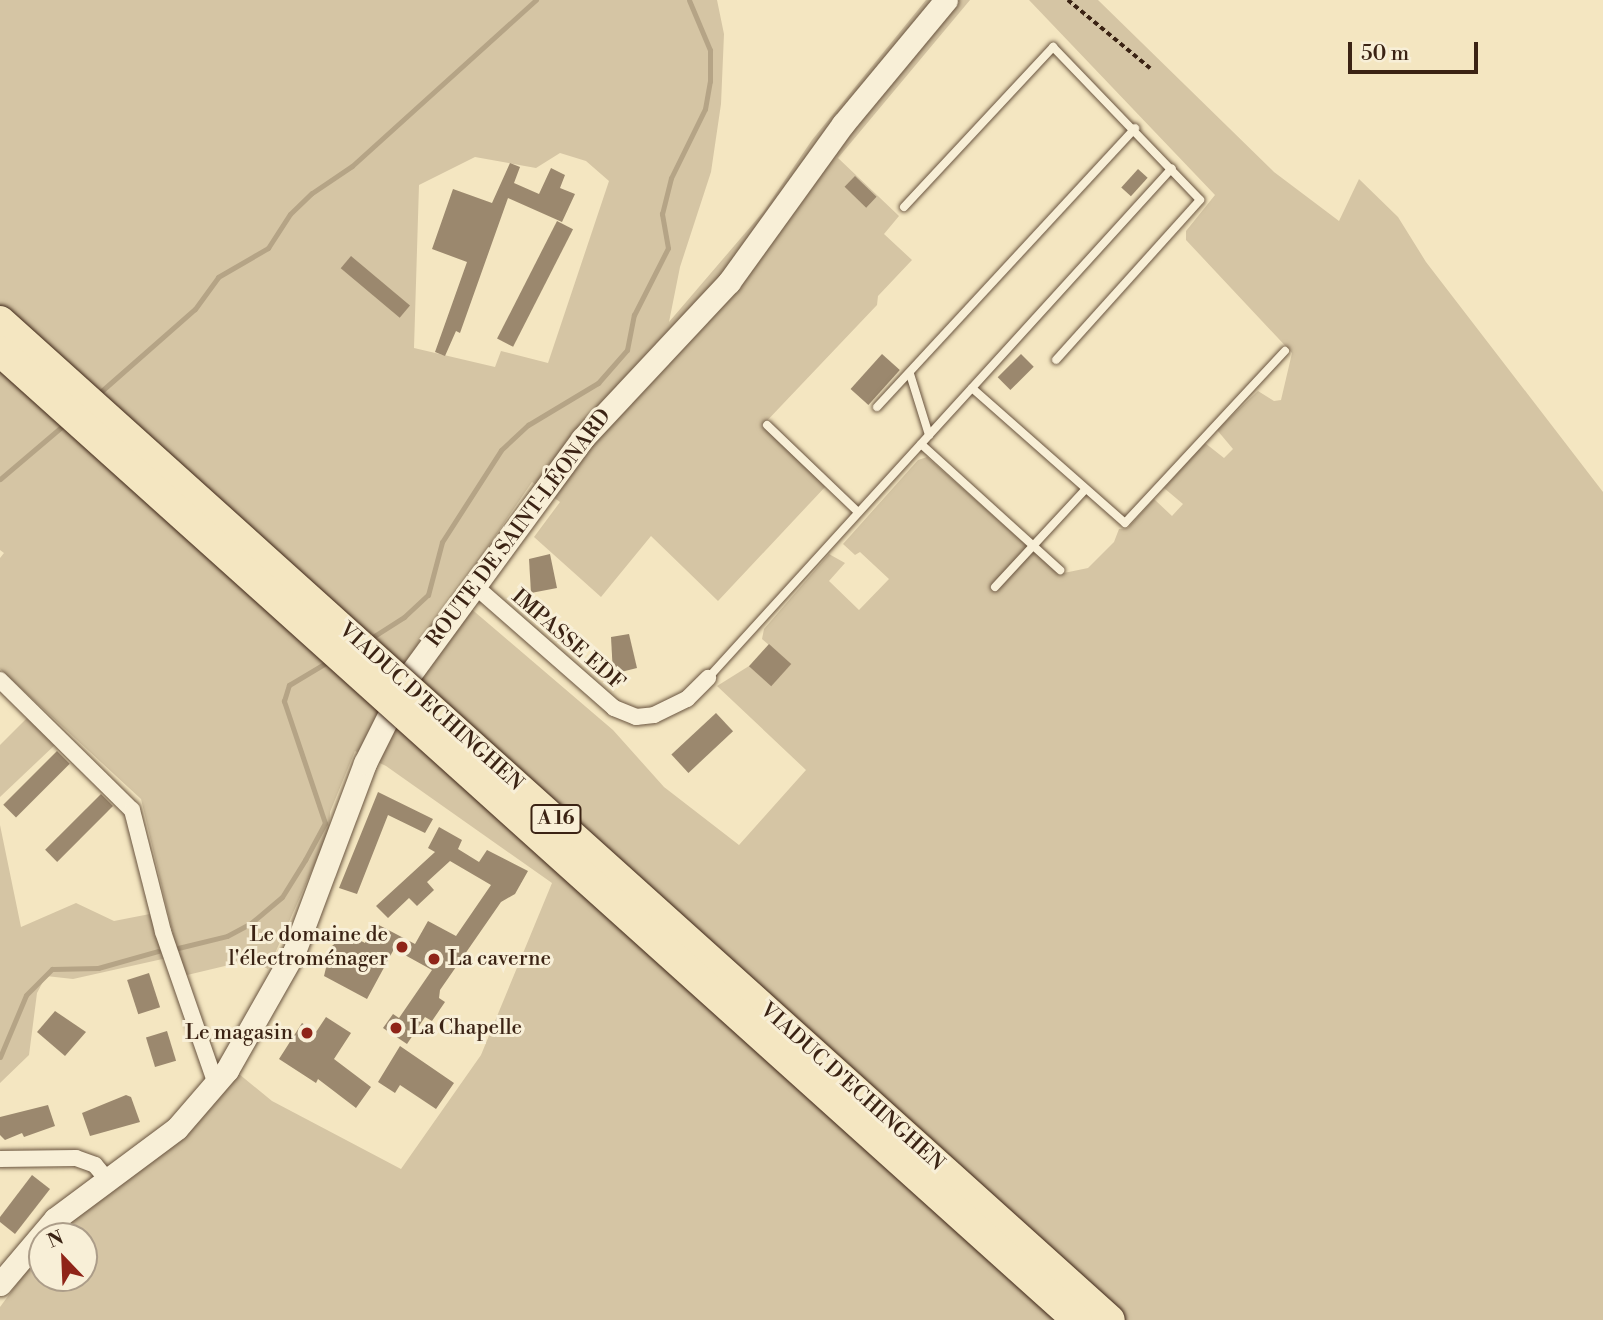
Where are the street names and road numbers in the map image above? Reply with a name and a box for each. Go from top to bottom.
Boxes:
street label: ROUTE DE SAINT-LÉONARD [421,404,617,652]
street label: IMPASSE EDF [506,584,630,696]
street label: VIADUC D'ECHINGHEN [334,618,528,796]
road number: A 16 [530,804,582,834]
street label: VIADUC D'ECHINGHEN [755,998,949,1176]

